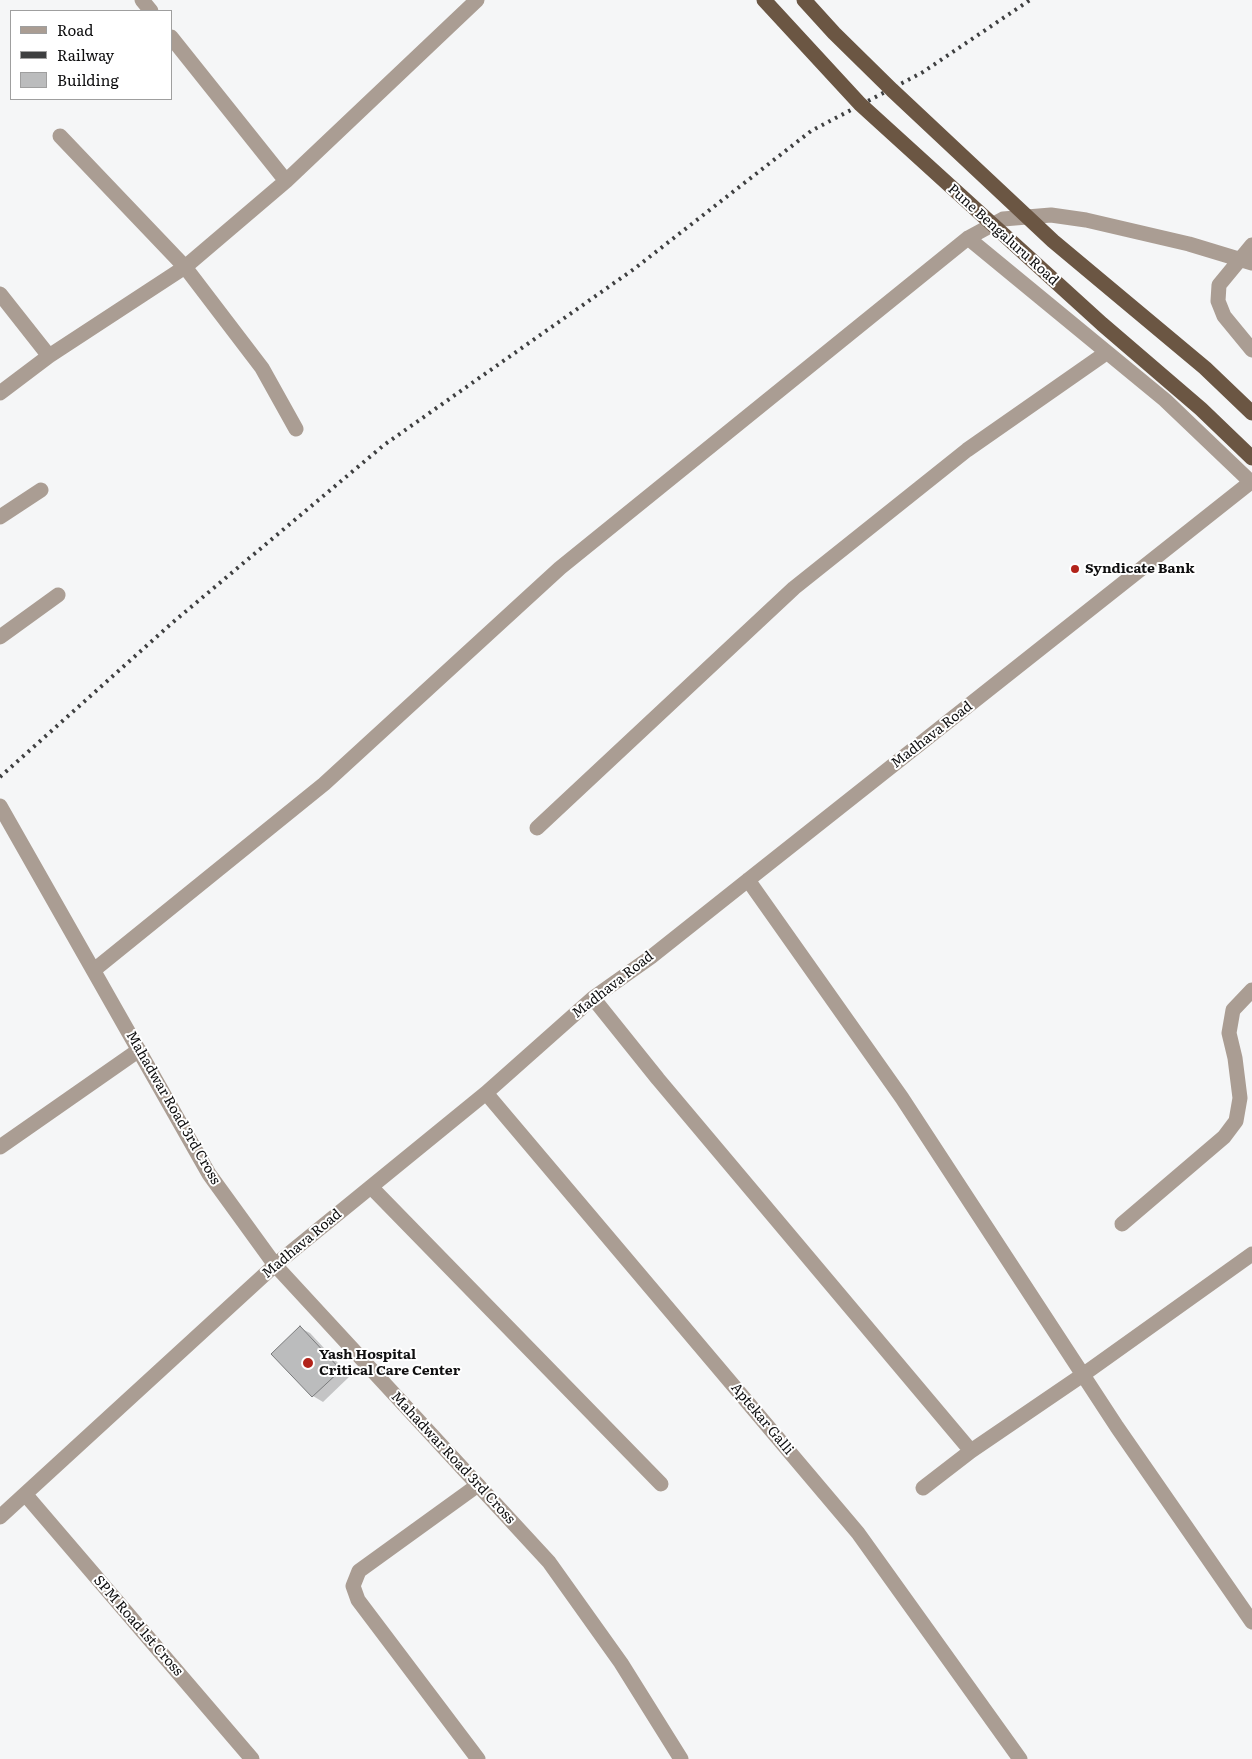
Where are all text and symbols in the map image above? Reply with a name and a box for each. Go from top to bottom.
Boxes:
legend [10,10,172,100]
text: Road [57,18,93,41]
text: Railway [57,43,114,66]
text: Building [57,68,119,91]
street label: Pune Bengaluru Road [944,181,1062,289]
place label: Syndicate Bank [1085,561,1195,577]
marker: Syndicate Bank [1069,563,1081,575]
street label: Madhava Road [888,698,976,772]
street label: Madhava Road [569,948,657,1022]
street label: Mahadwar Road 3rd Cross [122,1028,224,1188]
street label: Madhava Road [259,1206,345,1282]
place label: Yash Hospital Critical Care Center [319,1347,460,1380]
marker: Yash Hospital Critical Care Center [301,1356,315,1370]
street label: Aptekar Galli [727,1380,797,1458]
street label: Mahadwar Road 3rd Cross [387,1389,519,1527]
street label: SPM Road 1st Cross [90,1572,186,1680]

